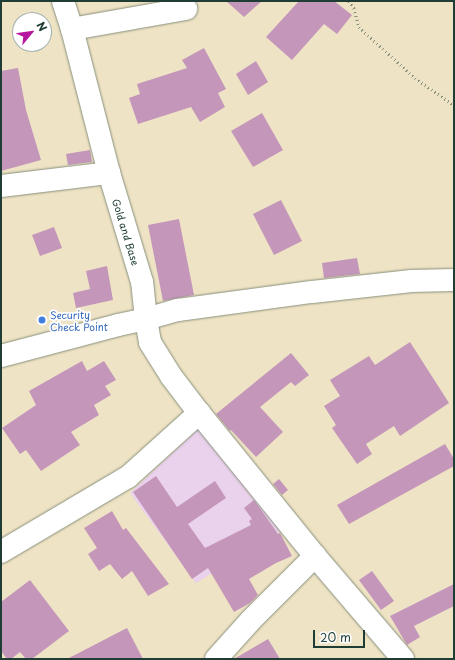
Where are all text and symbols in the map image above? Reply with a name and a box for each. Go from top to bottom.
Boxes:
north arrow [12,12,52,52]
text: N [33,18,52,34]
street label: Gold and Base [110,197,142,267]
place label: Security Check Point [50,308,108,332]
marker: Security Check Point [37,315,47,325]
scale bar [315,622,367,648]
text: 20 m [320,628,351,646]

